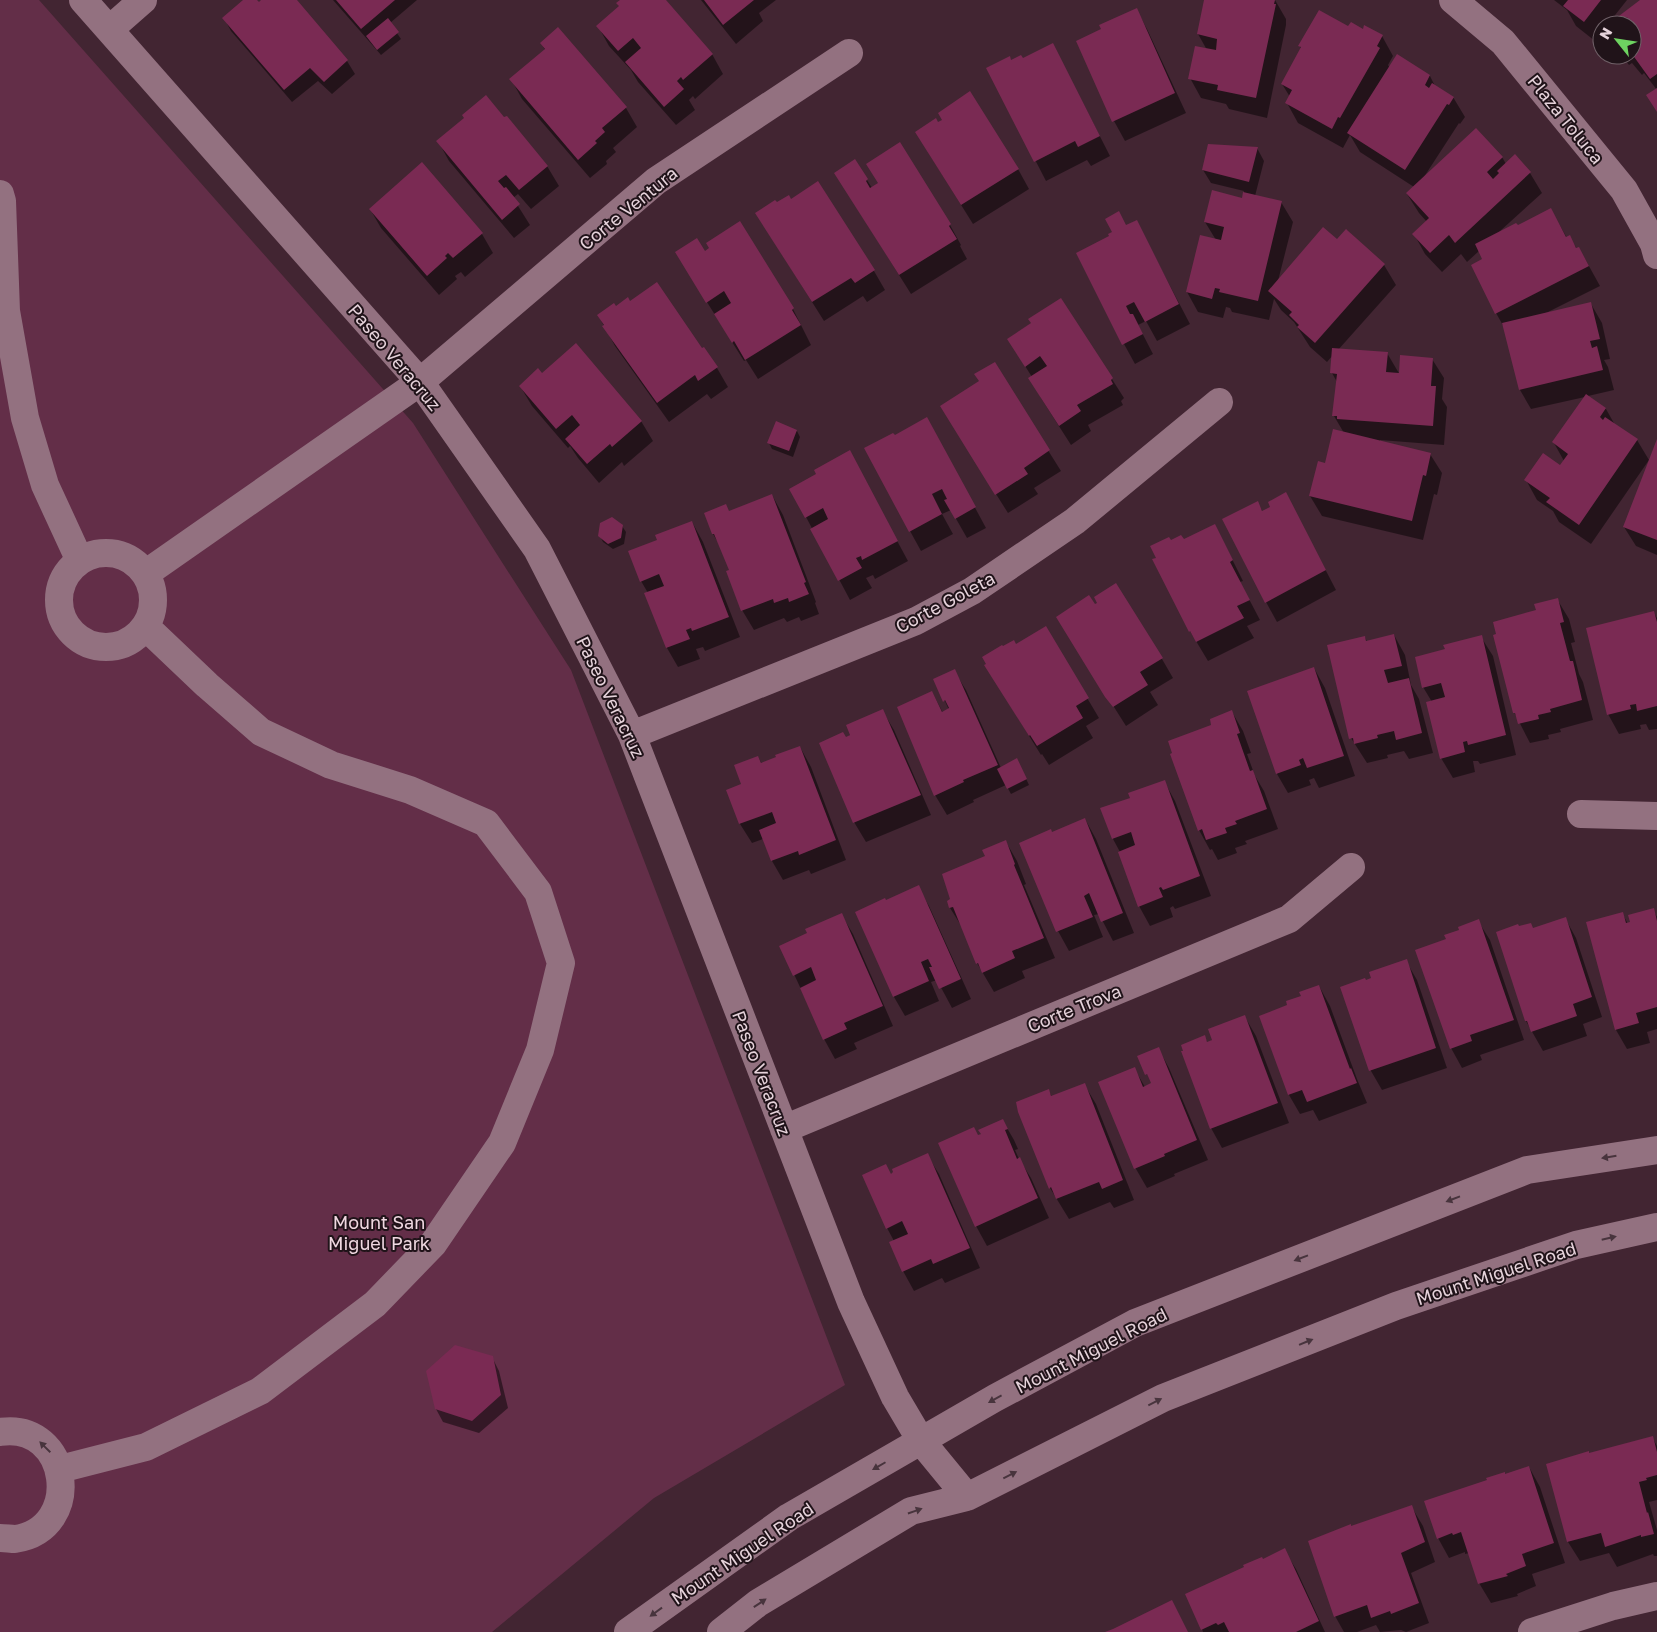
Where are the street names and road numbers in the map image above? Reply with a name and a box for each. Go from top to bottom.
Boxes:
street label: Plaza Toluca [1523,70,1609,168]
street label: Corte Ventura [574,162,682,254]
street label: Paseo Veracruz [344,299,446,415]
street label: Corte Goleta [892,567,998,637]
street label: Paseo Veracruz [572,633,650,761]
street label: Corte Trova [1024,979,1124,1037]
street label: Paseo Veracruz [728,1007,796,1139]
street label: Mount Miguel Road [1413,1237,1579,1309]
street label: Mount Miguel Road [1012,1302,1170,1398]
street label: Mount Miguel Road [667,1497,817,1609]

